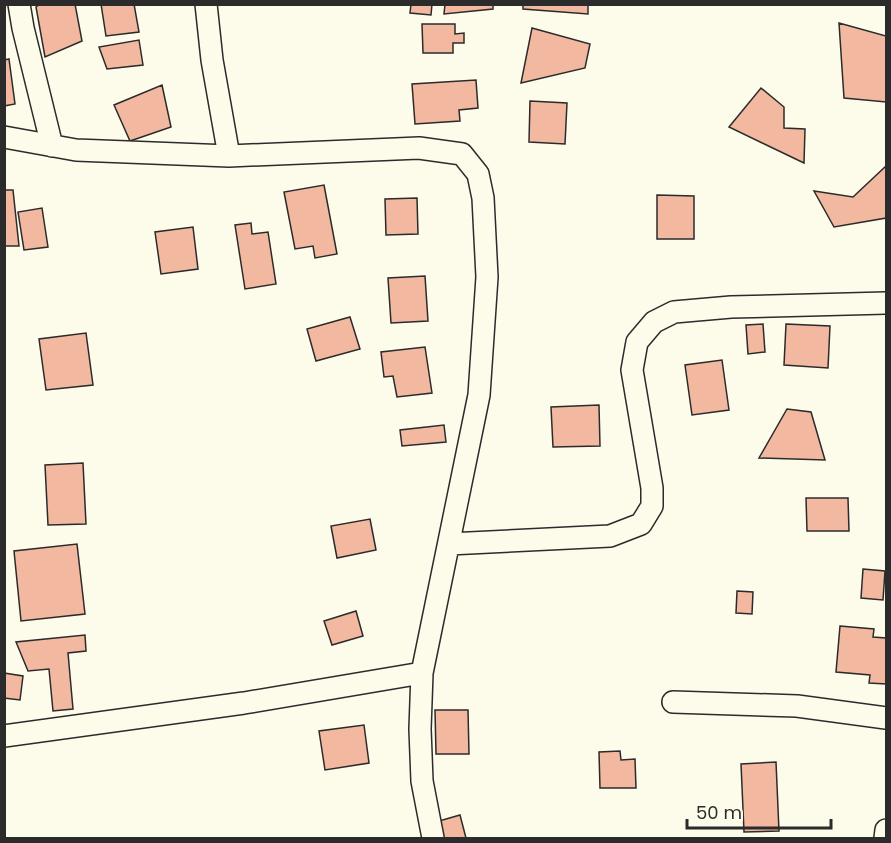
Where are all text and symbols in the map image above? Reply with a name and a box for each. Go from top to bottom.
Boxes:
scale bar [687,792,831,830]
text: 50 m [696,800,742,825]

